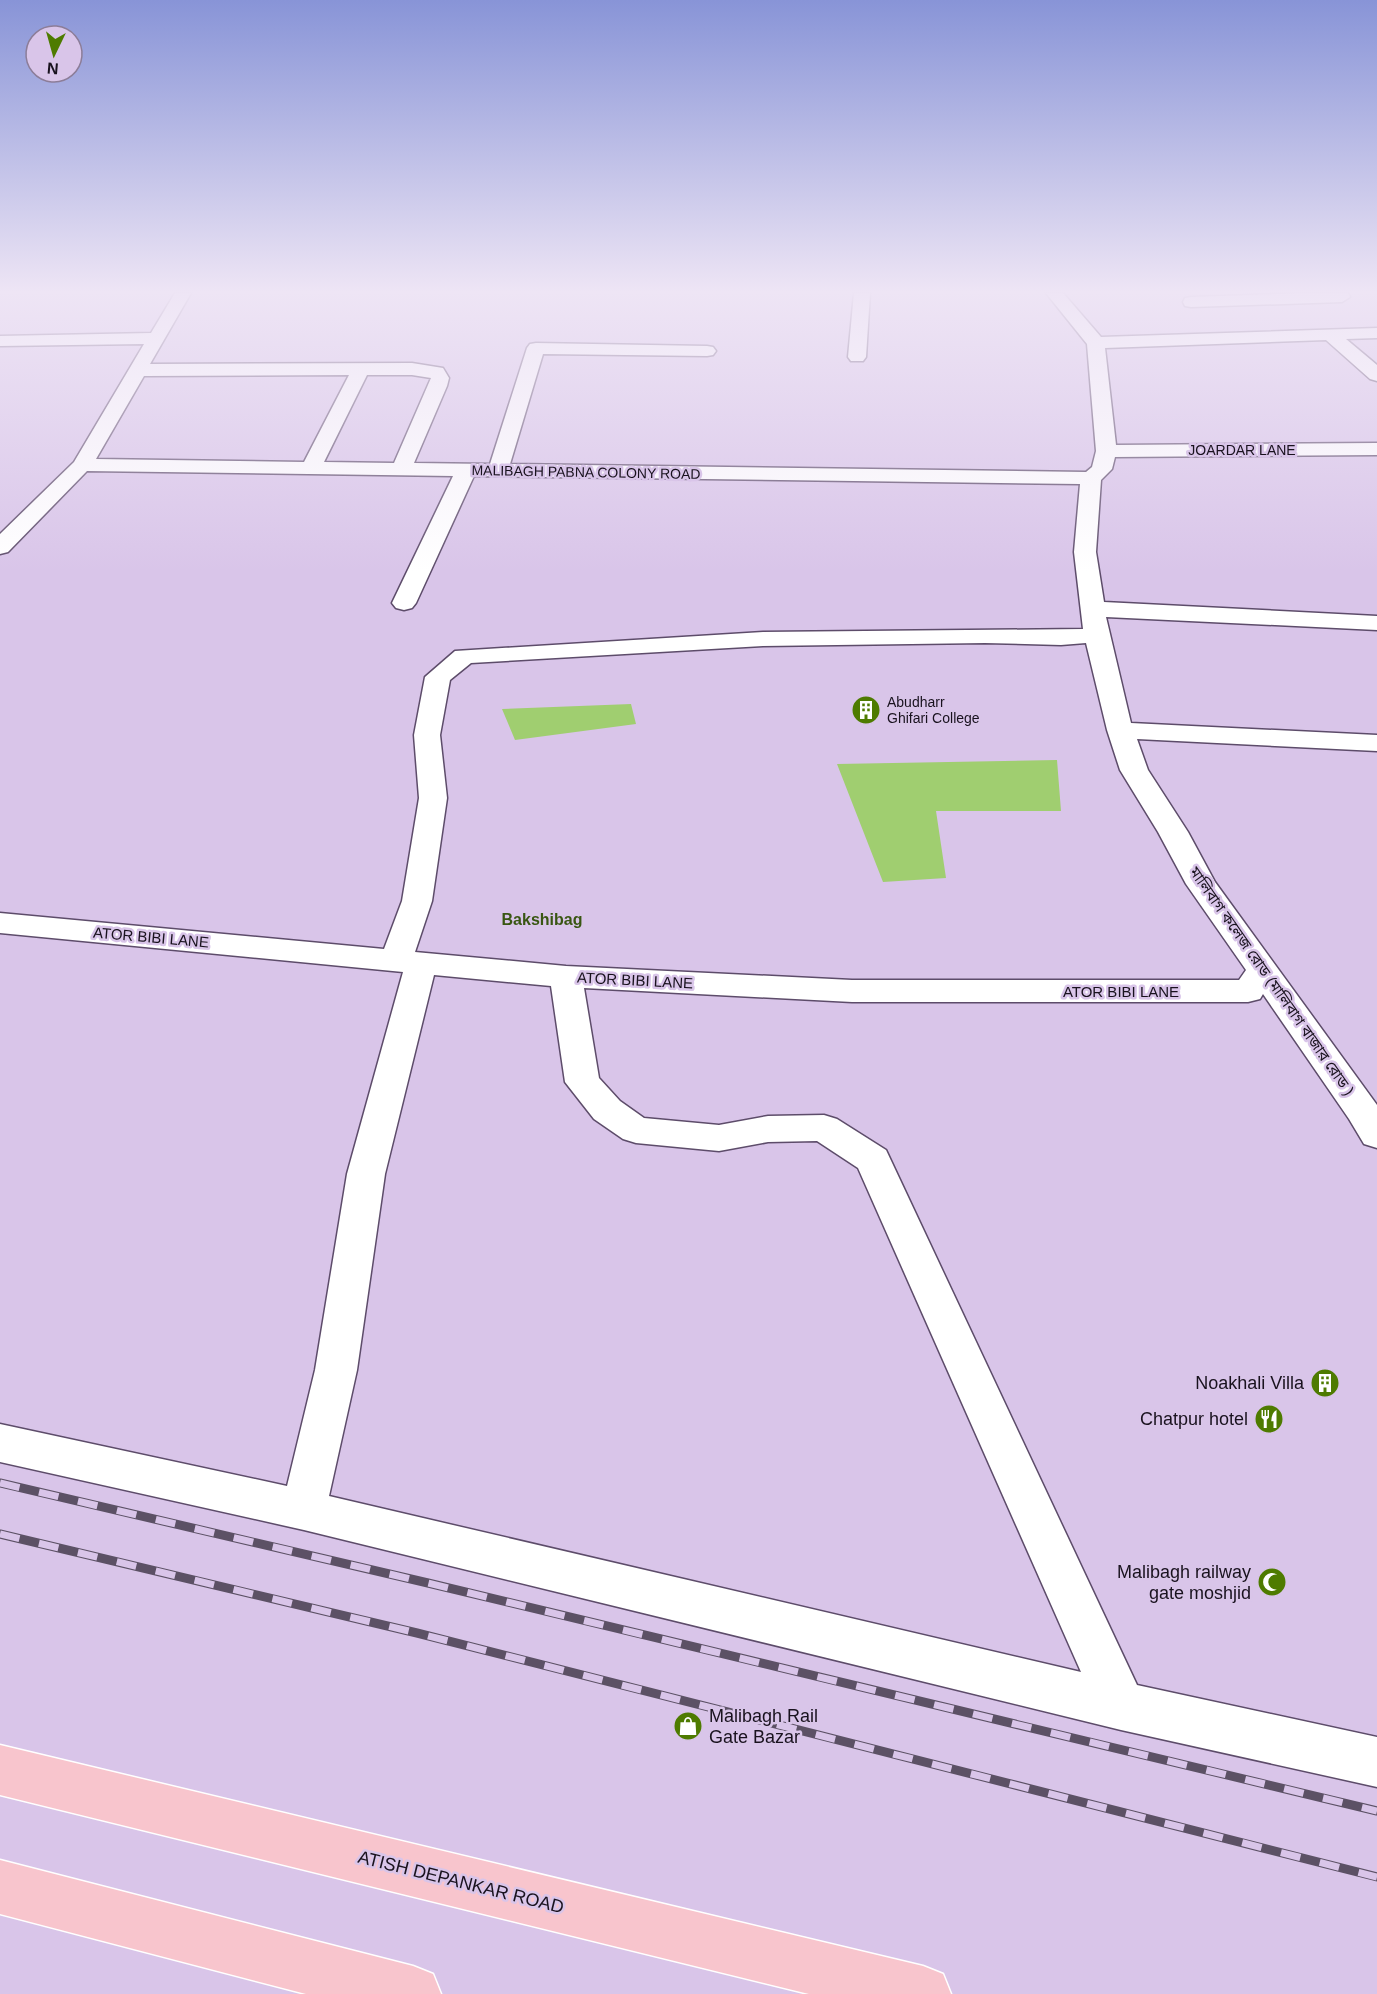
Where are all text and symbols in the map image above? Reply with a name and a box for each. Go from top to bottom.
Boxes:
north arrow [24,24,84,84]
text: N [46,59,59,77]
street label: JOARDAR LANE [1188,442,1296,458]
street label: MALIBAGH PABNA COLONY ROAD [471,462,701,482]
building icon: Abudharr Ghifari College [850,694,882,726]
place label: Abudharr Ghifari College [887,694,980,726]
street label: মালিবাগ কলেজ রোড (মালিবাগ বাজার রোড ) [1186,863,1358,1098]
district label: Bakshibag [502,911,582,928]
street label: ATOR BIBI LANE [92,923,210,951]
street label: ATOR BIBI LANE [577,968,693,992]
street label: ATOR BIBI LANE [1063,983,1179,1000]
building icon: Noakhali Villa [1309,1367,1341,1399]
place label: Noakhali Villa [1195,1373,1305,1393]
restaurant icon: Chatpur hotel [1253,1403,1285,1435]
place label: Chatpur hotel [1140,1409,1248,1429]
place label: Malibagh railway gate moshjid [1117,1562,1251,1603]
mosque icon: Malibagh railway gate moshjid [1256,1566,1288,1598]
place label: Malibagh Rail Gate Bazar [709,1706,818,1747]
shop icon: Malibagh Rail Gate Bazar [672,1710,704,1742]
street label: ATISH DEPANKAR ROAD [356,1847,566,1917]

